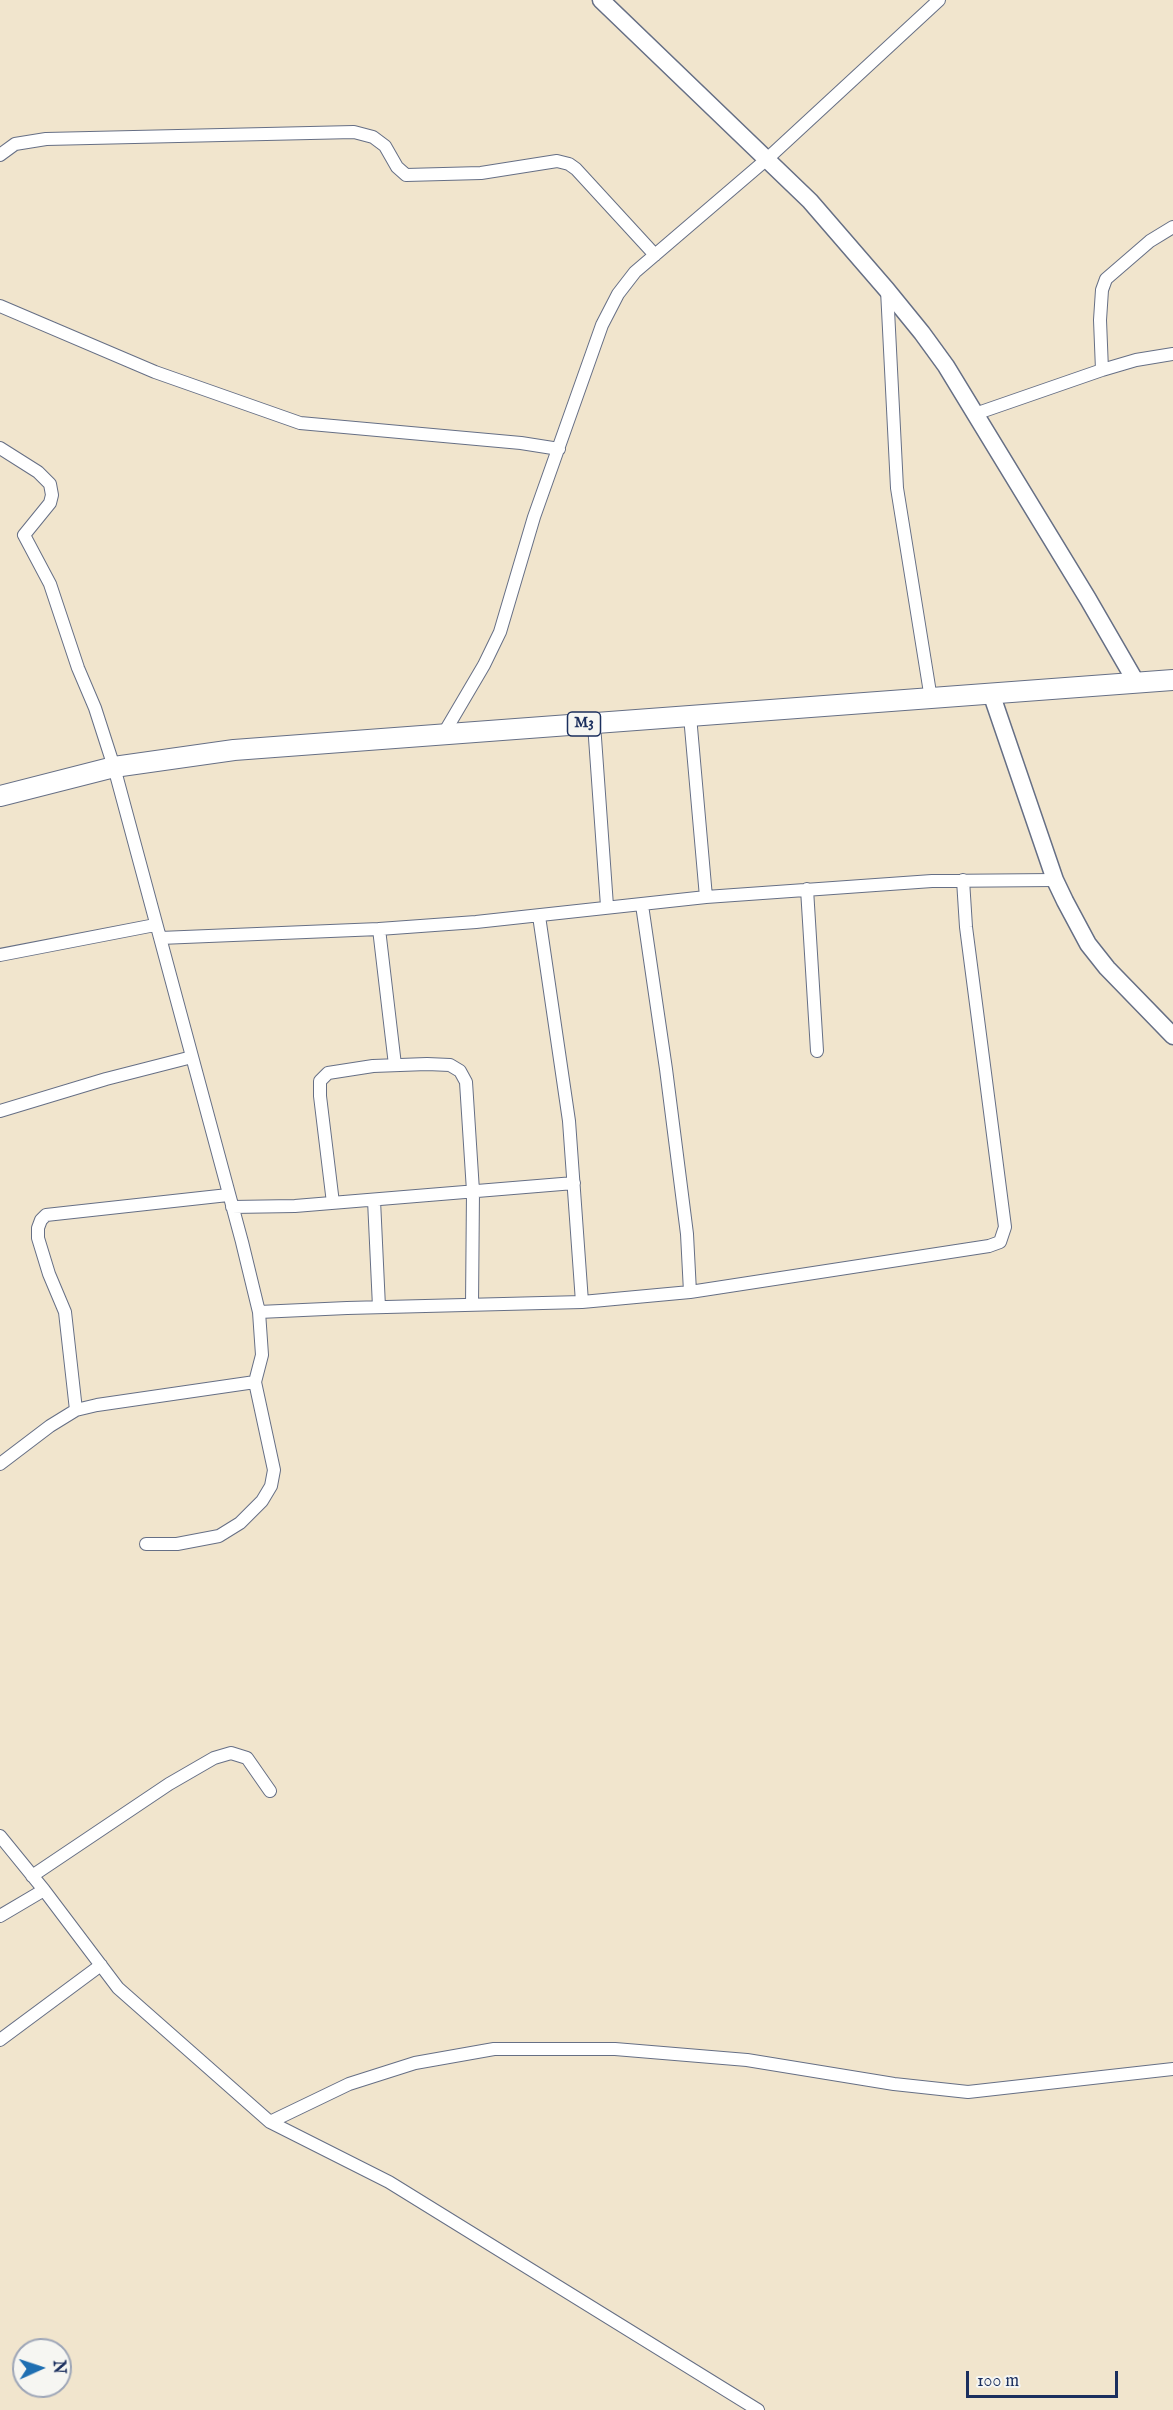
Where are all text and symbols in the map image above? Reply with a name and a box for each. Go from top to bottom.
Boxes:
road number: M3 [568,712,600,736]
north arrow [12,2338,72,2398]
scale bar [969,2359,1120,2397]
text: N [48,2360,68,2375]
text: 100 m [977,2370,1019,2393]

